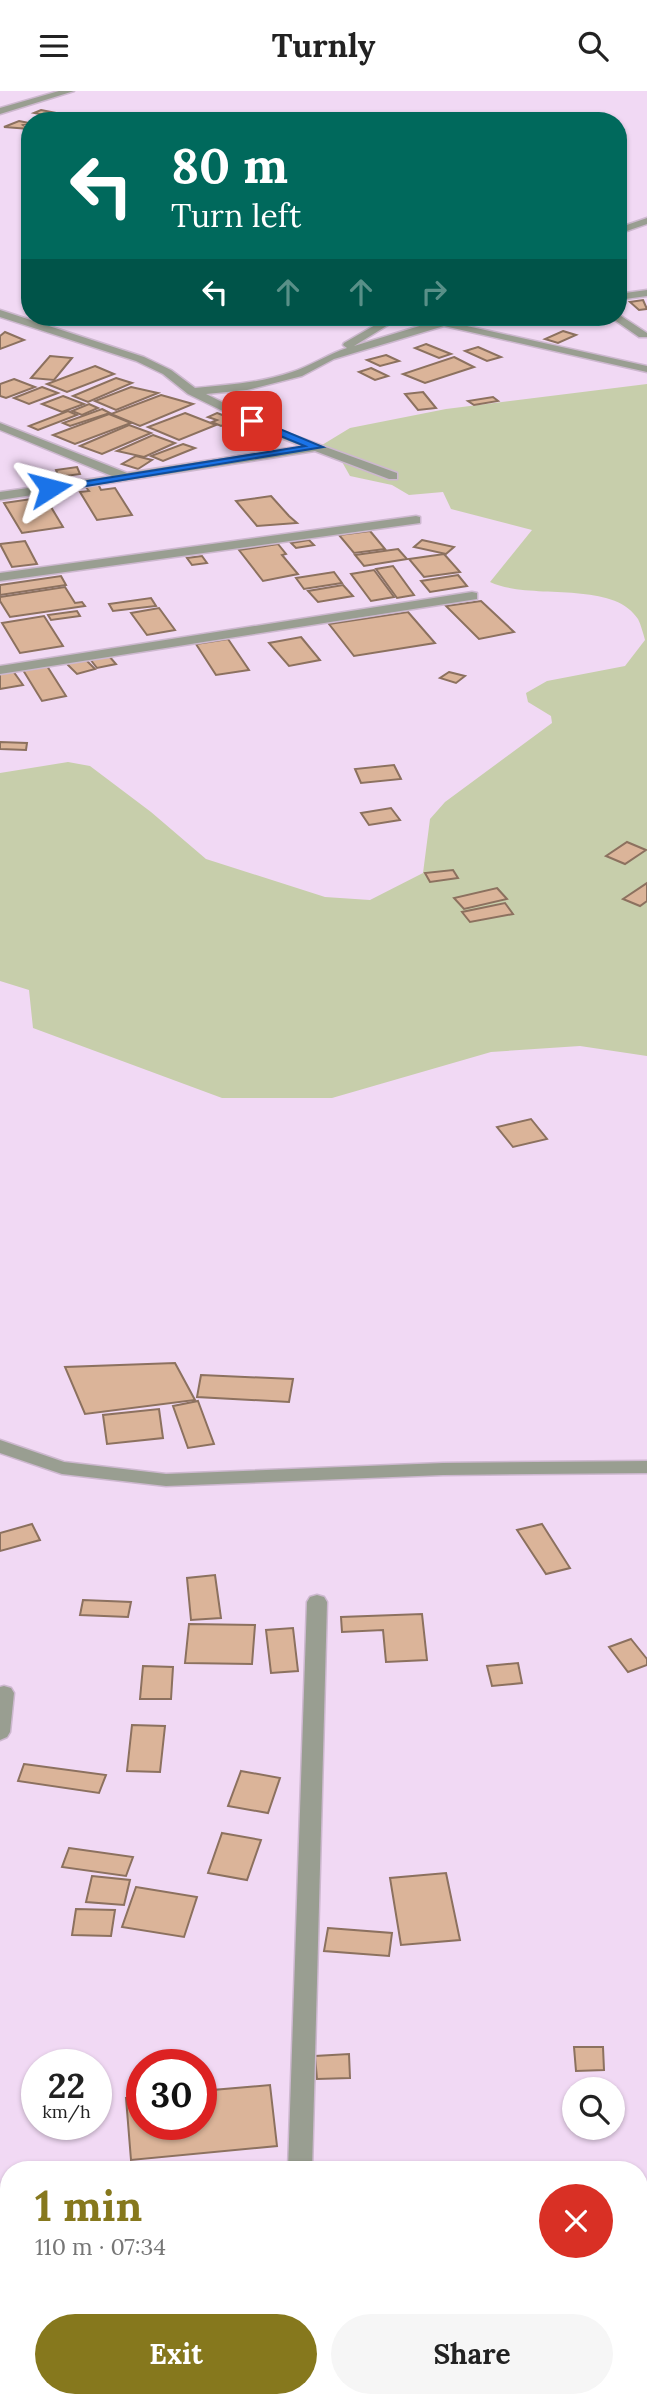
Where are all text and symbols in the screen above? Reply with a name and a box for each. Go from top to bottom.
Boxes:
text: Turnly [272,25,375,66]
icon: menu [35,27,73,65]
icon: search [574,27,612,65]
text: 80 m [171,134,288,196]
icon: left [56,140,147,231]
text: Turn left [171,195,301,236]
icon: left [196,273,234,311]
icon: ahead [269,273,307,311]
icon: ahead [342,273,380,311]
icon: right [415,273,453,311]
pin [222,391,282,451]
icon: arrive [233,402,271,440]
position arrow [13,451,87,525]
speed limit sign: 30 [126,2049,217,2140]
text: 22 [48,2063,85,2108]
map controls [562,2077,625,2140]
button: search [562,2077,625,2140]
text: km/h [42,2100,91,2123]
text: 1 min [35,2179,142,2233]
button: close [539,2184,613,2258]
text: 110 m · 07:34 [35,2232,166,2261]
button: Exit [35,2314,317,2394]
button: Share [331,2314,613,2394]

